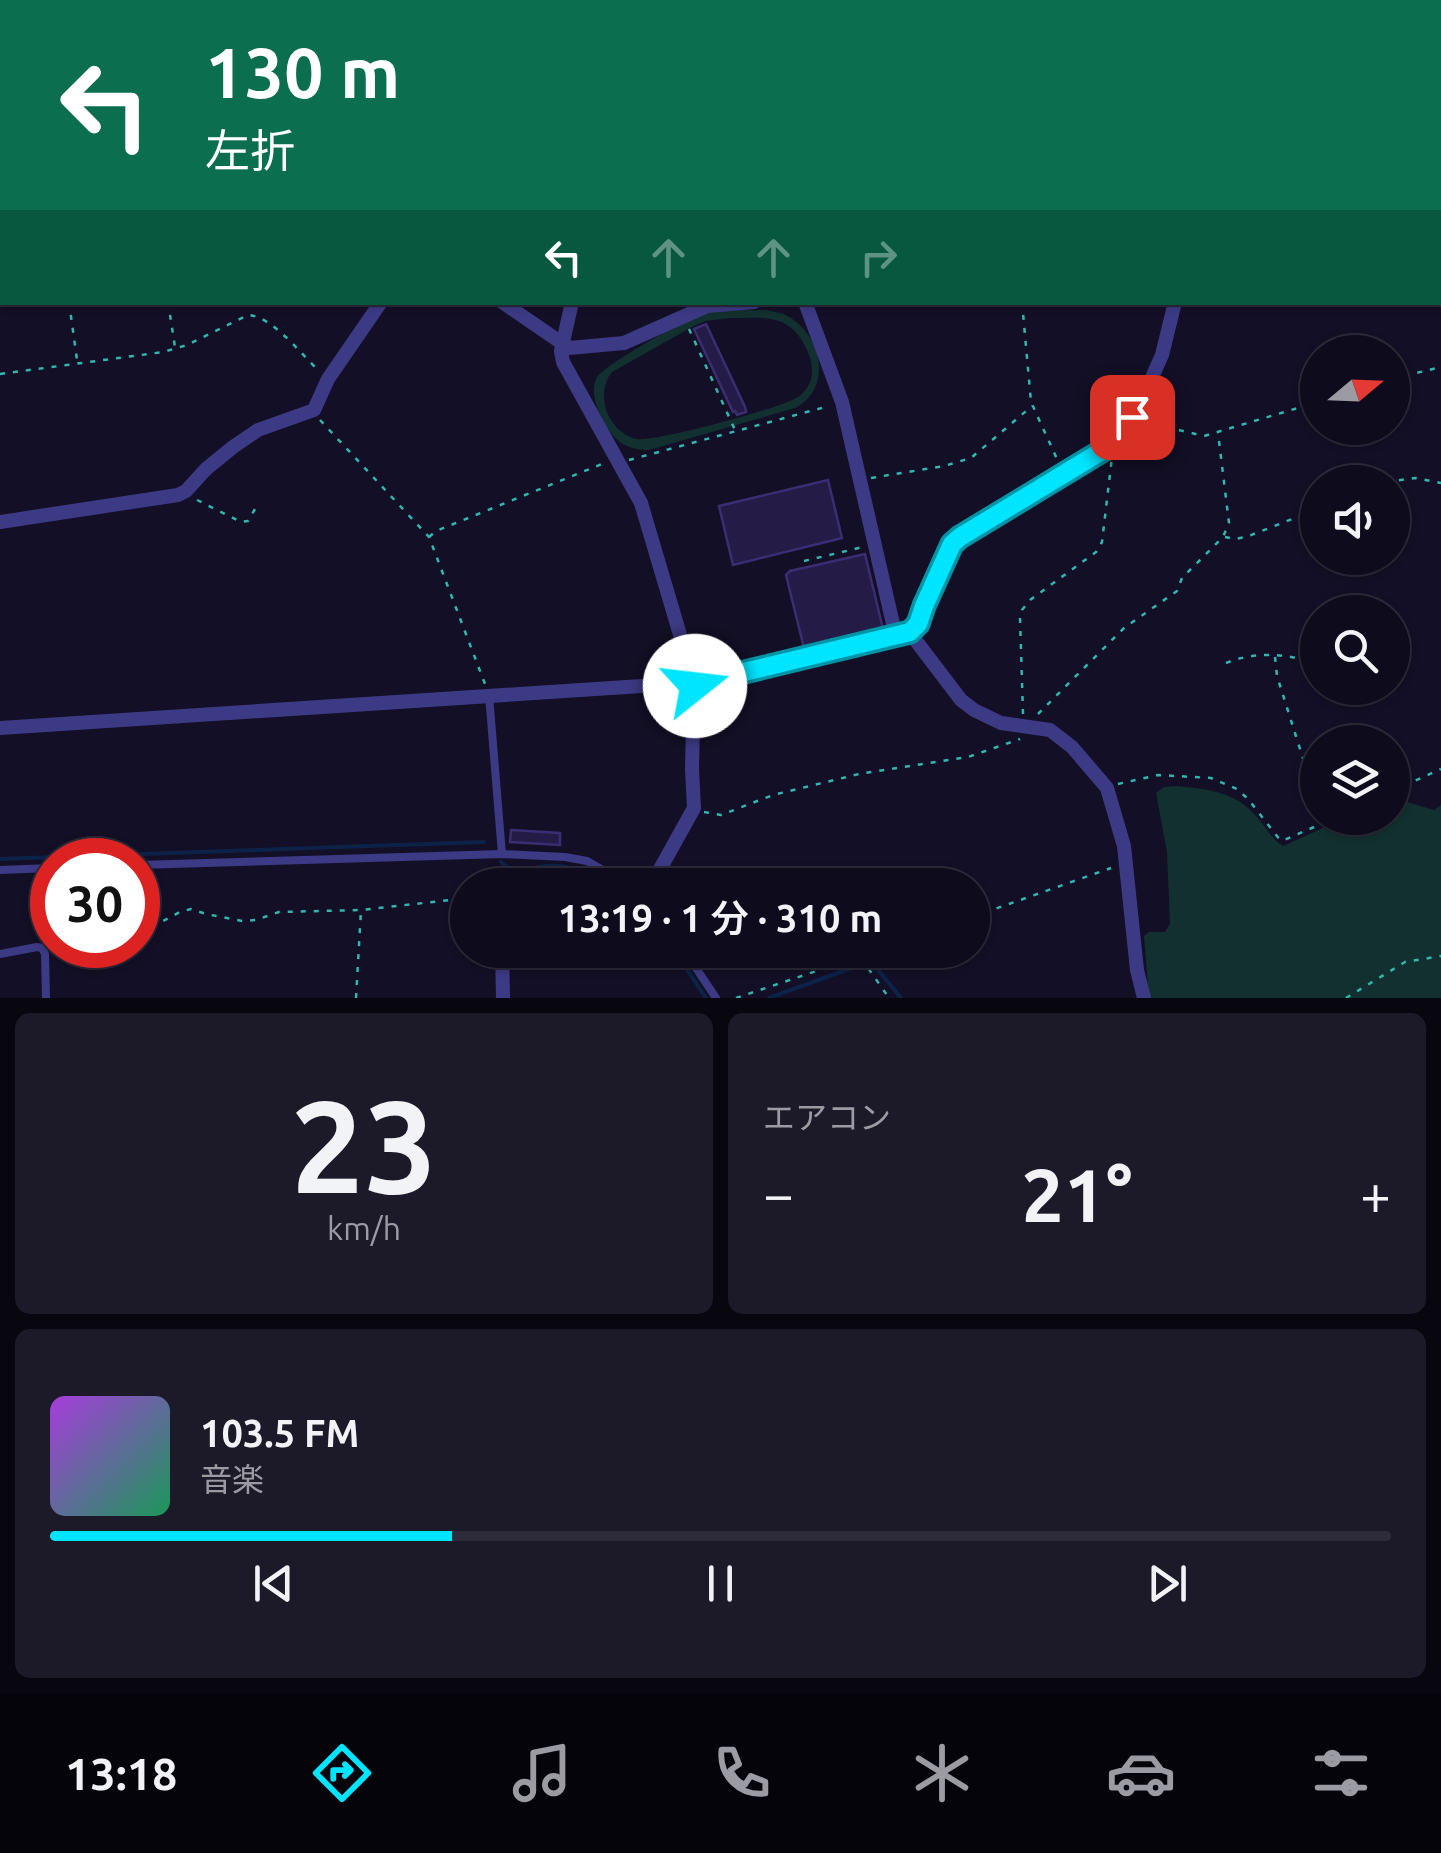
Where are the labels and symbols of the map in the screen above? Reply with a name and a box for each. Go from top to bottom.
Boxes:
north arrow [1300,335,1410,445]
pin [1090,375,1175,460]
position arrow [643,634,747,738]
speed limit sign: 30 [30,838,160,968]

